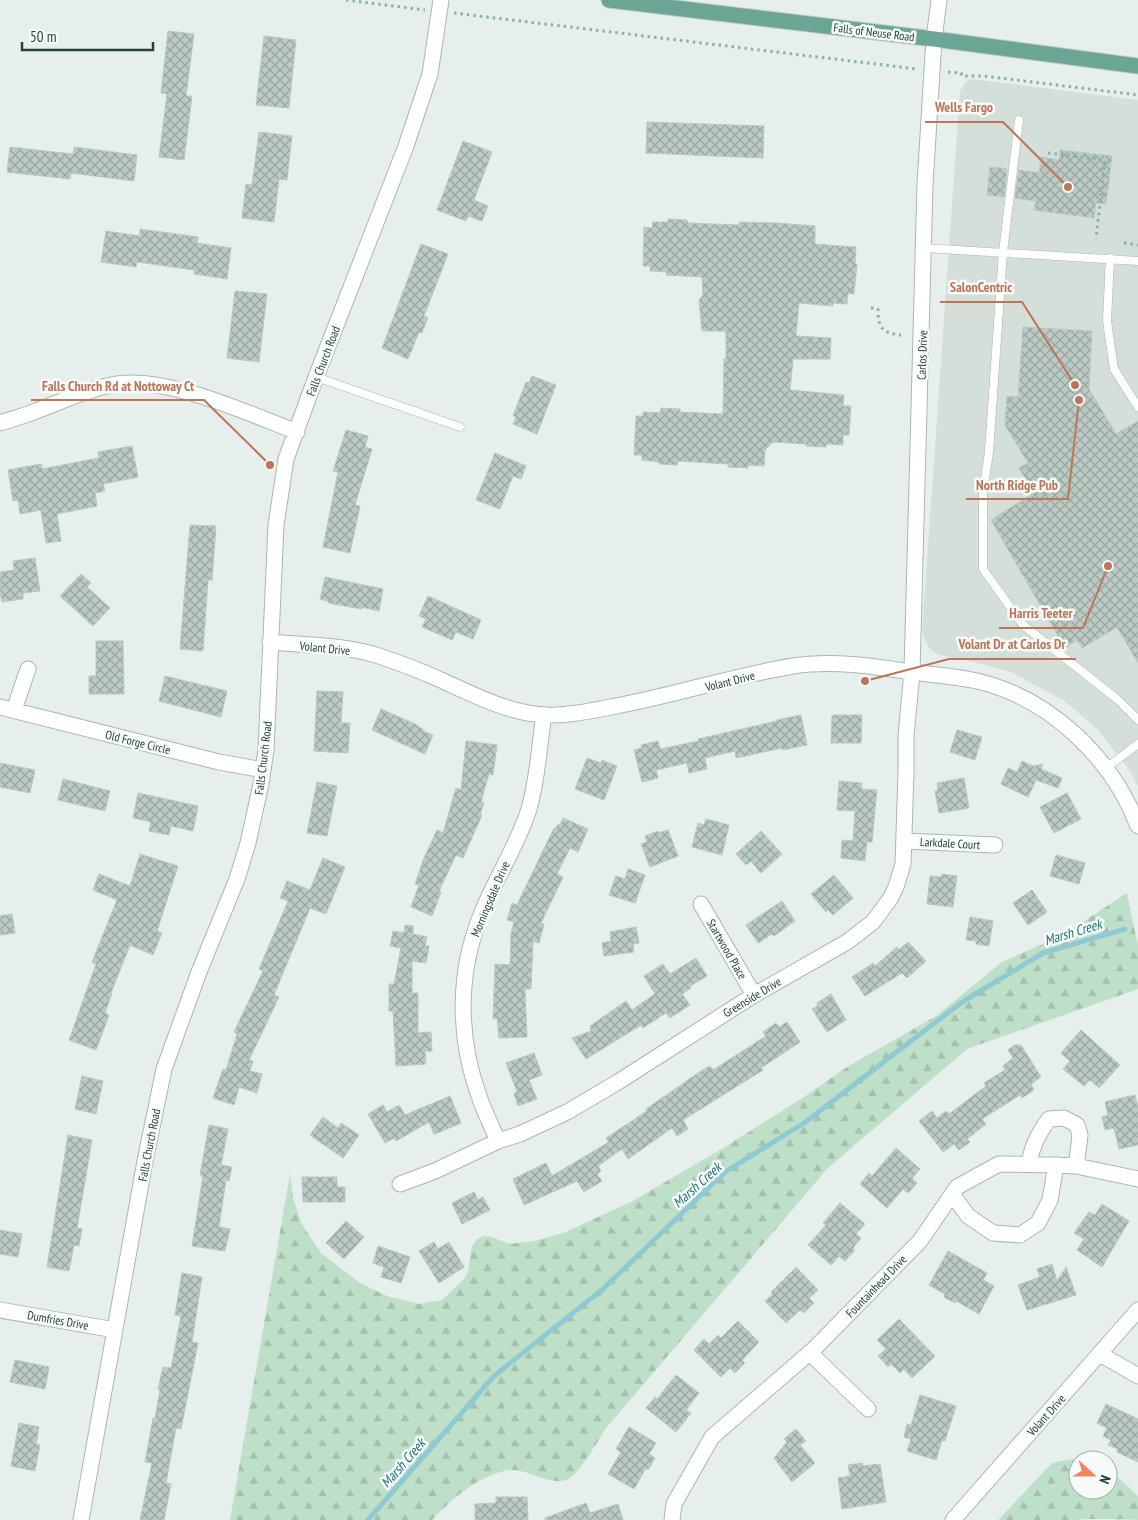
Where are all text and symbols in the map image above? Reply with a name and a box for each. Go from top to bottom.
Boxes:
scale bar [22,20,154,52]
street label: Falls of Neuse Road [833,20,915,44]
text: 50 m [30,27,56,46]
callout: Wells Fargo [925,93,1003,122]
text: Wells Fargo [934,98,993,116]
callout: SalonCentric [940,273,1022,302]
text: SalonCentric [950,278,1012,296]
street label: Falls Church Road [303,324,343,398]
street label: Carlos Drive [914,330,930,380]
callout: Falls Church Rd at Nottoway Ct [31,371,204,400]
text: Falls Church Rd at Nottoway Ct [42,377,194,395]
callout: North Ridge Pub [966,470,1068,499]
text: North Ridge Pub [976,476,1058,494]
callout: Harris Teeter [999,599,1083,628]
text: Harris Teeter [1009,604,1074,622]
callout: Volant Dr at Carlos Dr [949,630,1076,659]
text: Volant Dr at Carlos Dr [958,635,1066,653]
street label: Volant Drive [298,638,351,658]
street label: Volant Drive [703,668,756,695]
street label: Falls Church Road [251,720,275,796]
street label: Old Forge Circle [104,727,172,757]
street label: Larkdale Court [920,834,981,852]
street label: Morningsdale Drive [467,859,513,939]
water label: Marsh Creek [1042,914,1105,949]
street label: Startwood Place [704,916,750,982]
street label: Greenside Drive [720,974,784,1020]
street label: Falls Church Road [135,1107,163,1183]
water label: Marsh Creek [669,1157,726,1211]
street label: Fountainhead Drive [842,1252,910,1320]
street label: Dumfries Drive [26,1307,90,1333]
street label: Volant Drive [1023,1391,1069,1440]
water label: Marsh Creek [377,1434,430,1491]
north arrow [1068,1450,1118,1500]
text: N [1095,1473,1115,1486]

